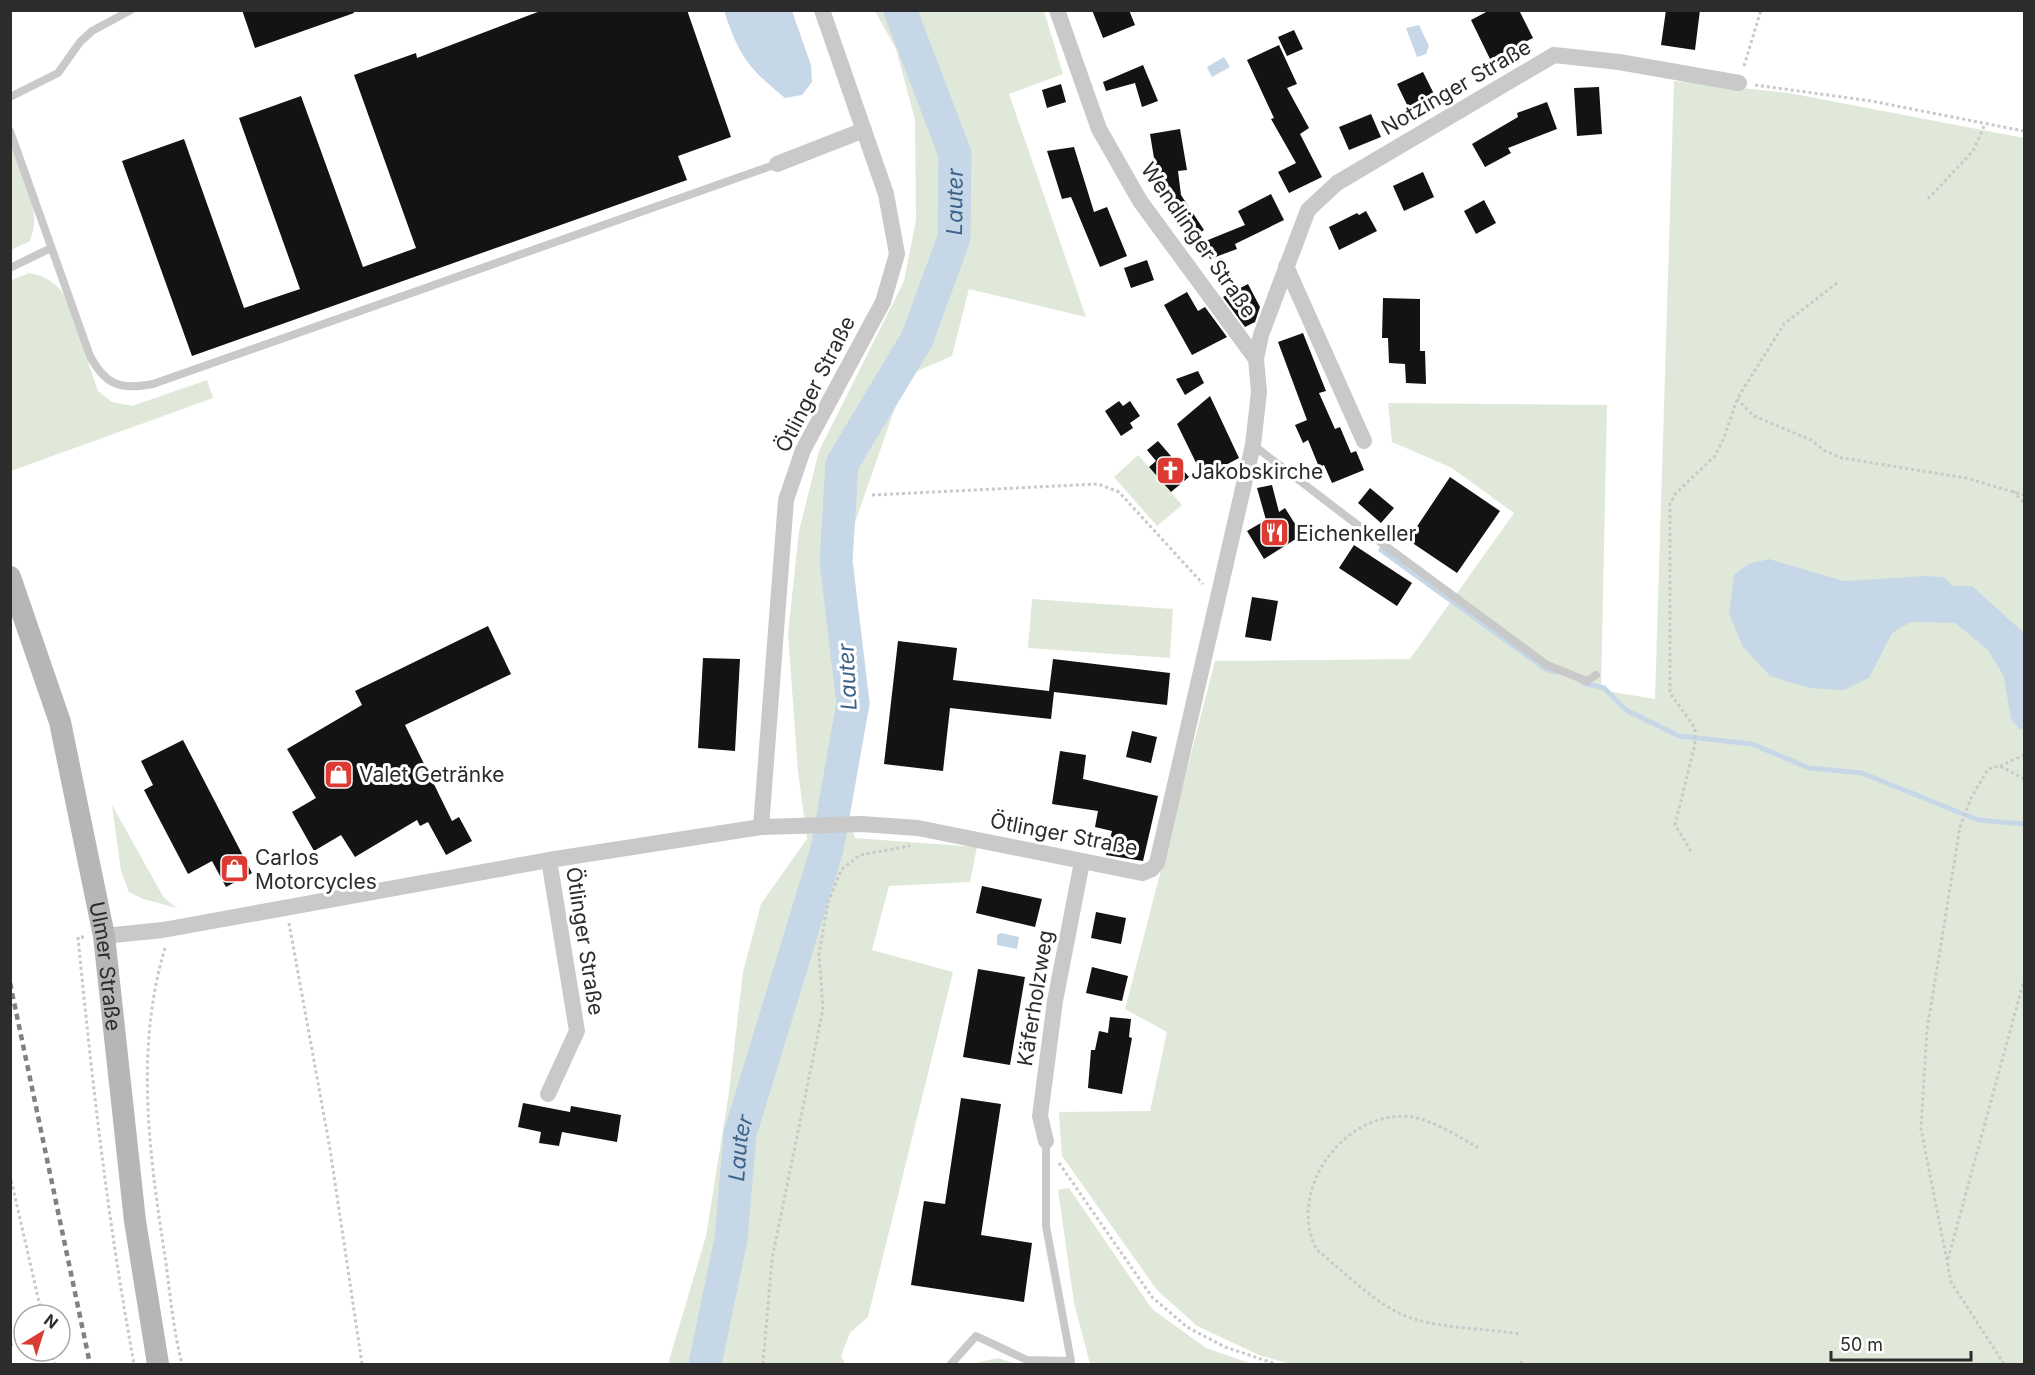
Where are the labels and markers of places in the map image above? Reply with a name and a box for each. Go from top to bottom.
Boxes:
church icon: Jakobskirche [1154,455,1186,487]
place label: Jakobskirche [1191,459,1323,484]
restaurant icon: Eichenkeller [1259,517,1291,549]
place label: Eichenkeller [1296,521,1416,546]
shop icon: Valet Getränke [322,758,354,790]
place label: Valet Getränke [359,762,505,787]
place label: Carlos Motorcycles [255,845,377,894]
shop icon: Carlos Motorcycles [218,853,250,885]

